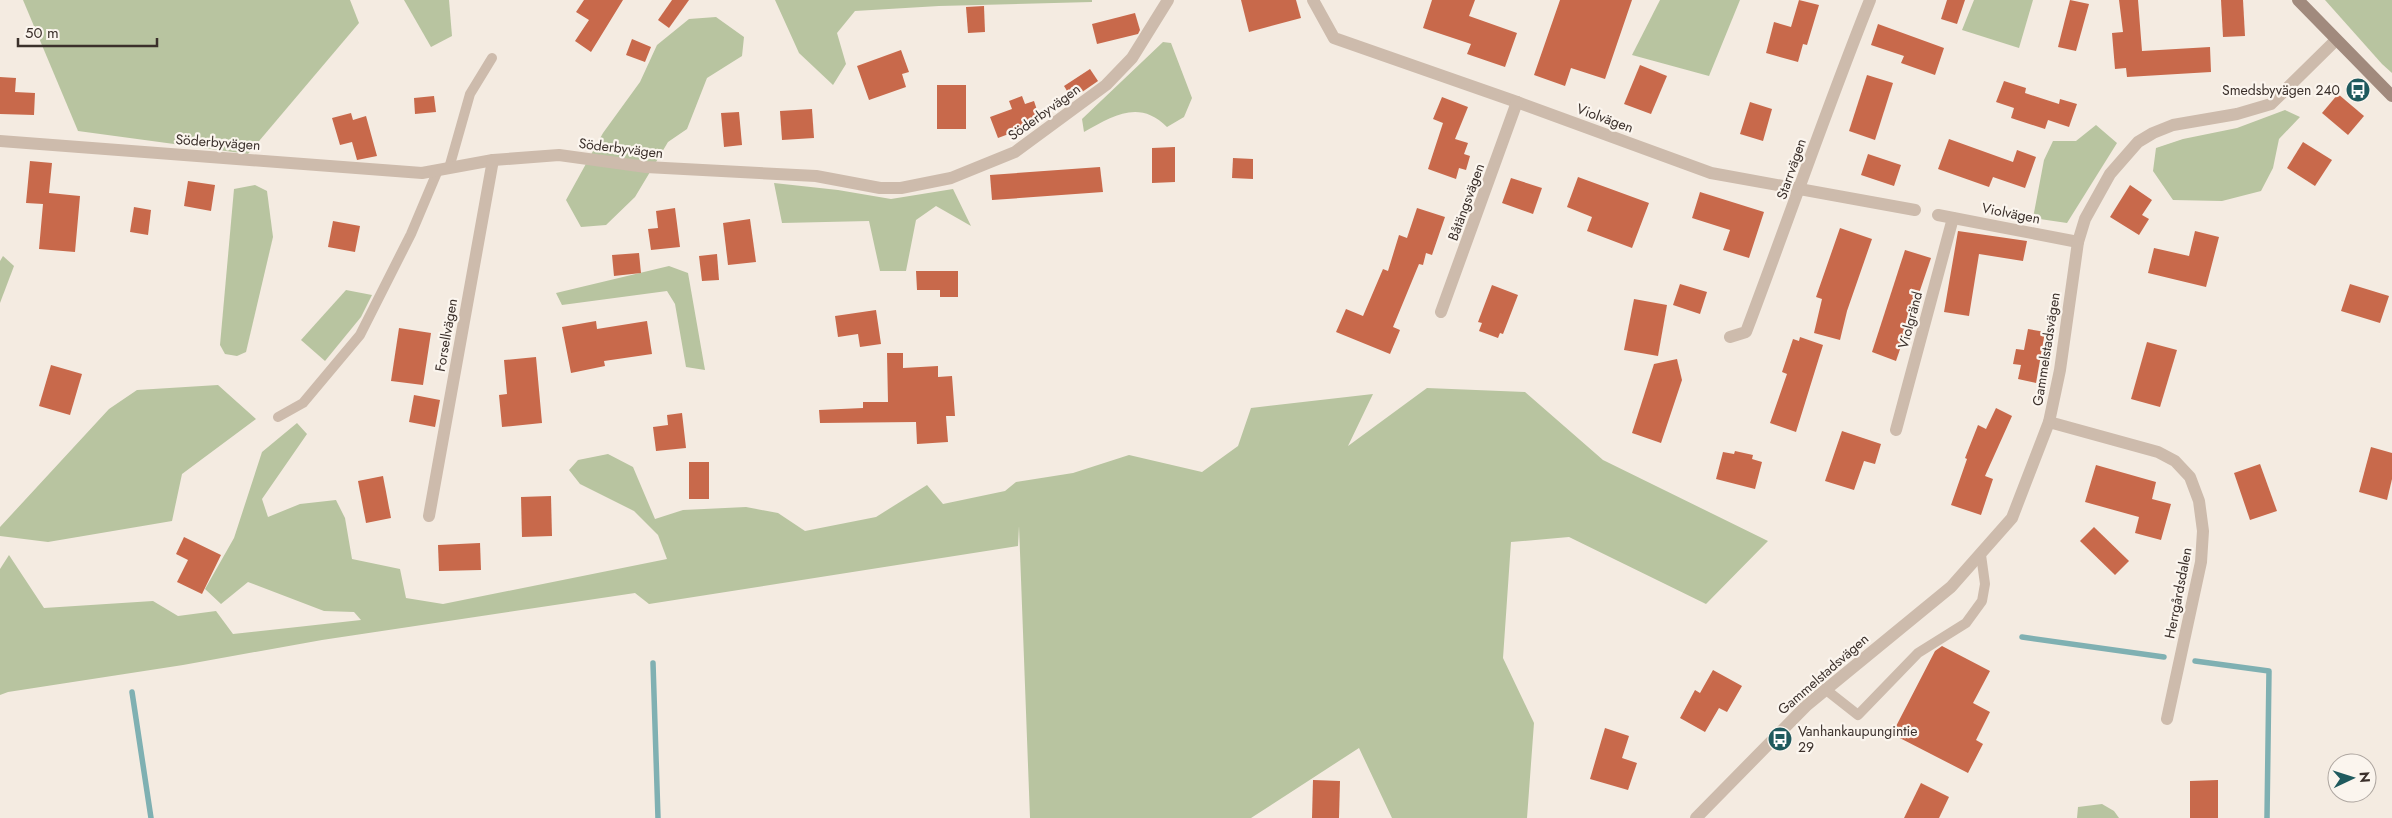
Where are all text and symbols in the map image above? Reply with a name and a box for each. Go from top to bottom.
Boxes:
scale bar [18,15,156,47]
text: 50 m [25,22,59,44]
bus stop icon: Smedsbyvägen 240 [2345,77,2371,103]
street label: Söderbyvägen [1004,79,1084,145]
place label: Smedsbyvägen 240 [2222,80,2340,100]
street label: Violvägen [1574,98,1636,138]
street label: Söderbyvägen [175,129,261,155]
street label: Söderbyvägen [578,133,664,163]
street label: Starrvägen [1771,136,1811,202]
street label: Båtängsvägen [1443,160,1489,244]
street label: Violvägen [1980,198,2042,228]
street label: Violgränd [1893,289,1927,351]
street label: Gammelstadsvägen [2027,291,2065,407]
street label: Forsellvägen [430,297,462,373]
street label: Herrgårdsdalen [2159,546,2197,640]
street label: Gammelstadsvägen [1773,629,1873,719]
place label: Vanhankaupungintie 29 [1798,721,1917,757]
bus stop icon: Vanhankaupungintie 29 [1767,726,1793,752]
north arrow [2327,753,2377,803]
text: N [2355,771,2375,783]

